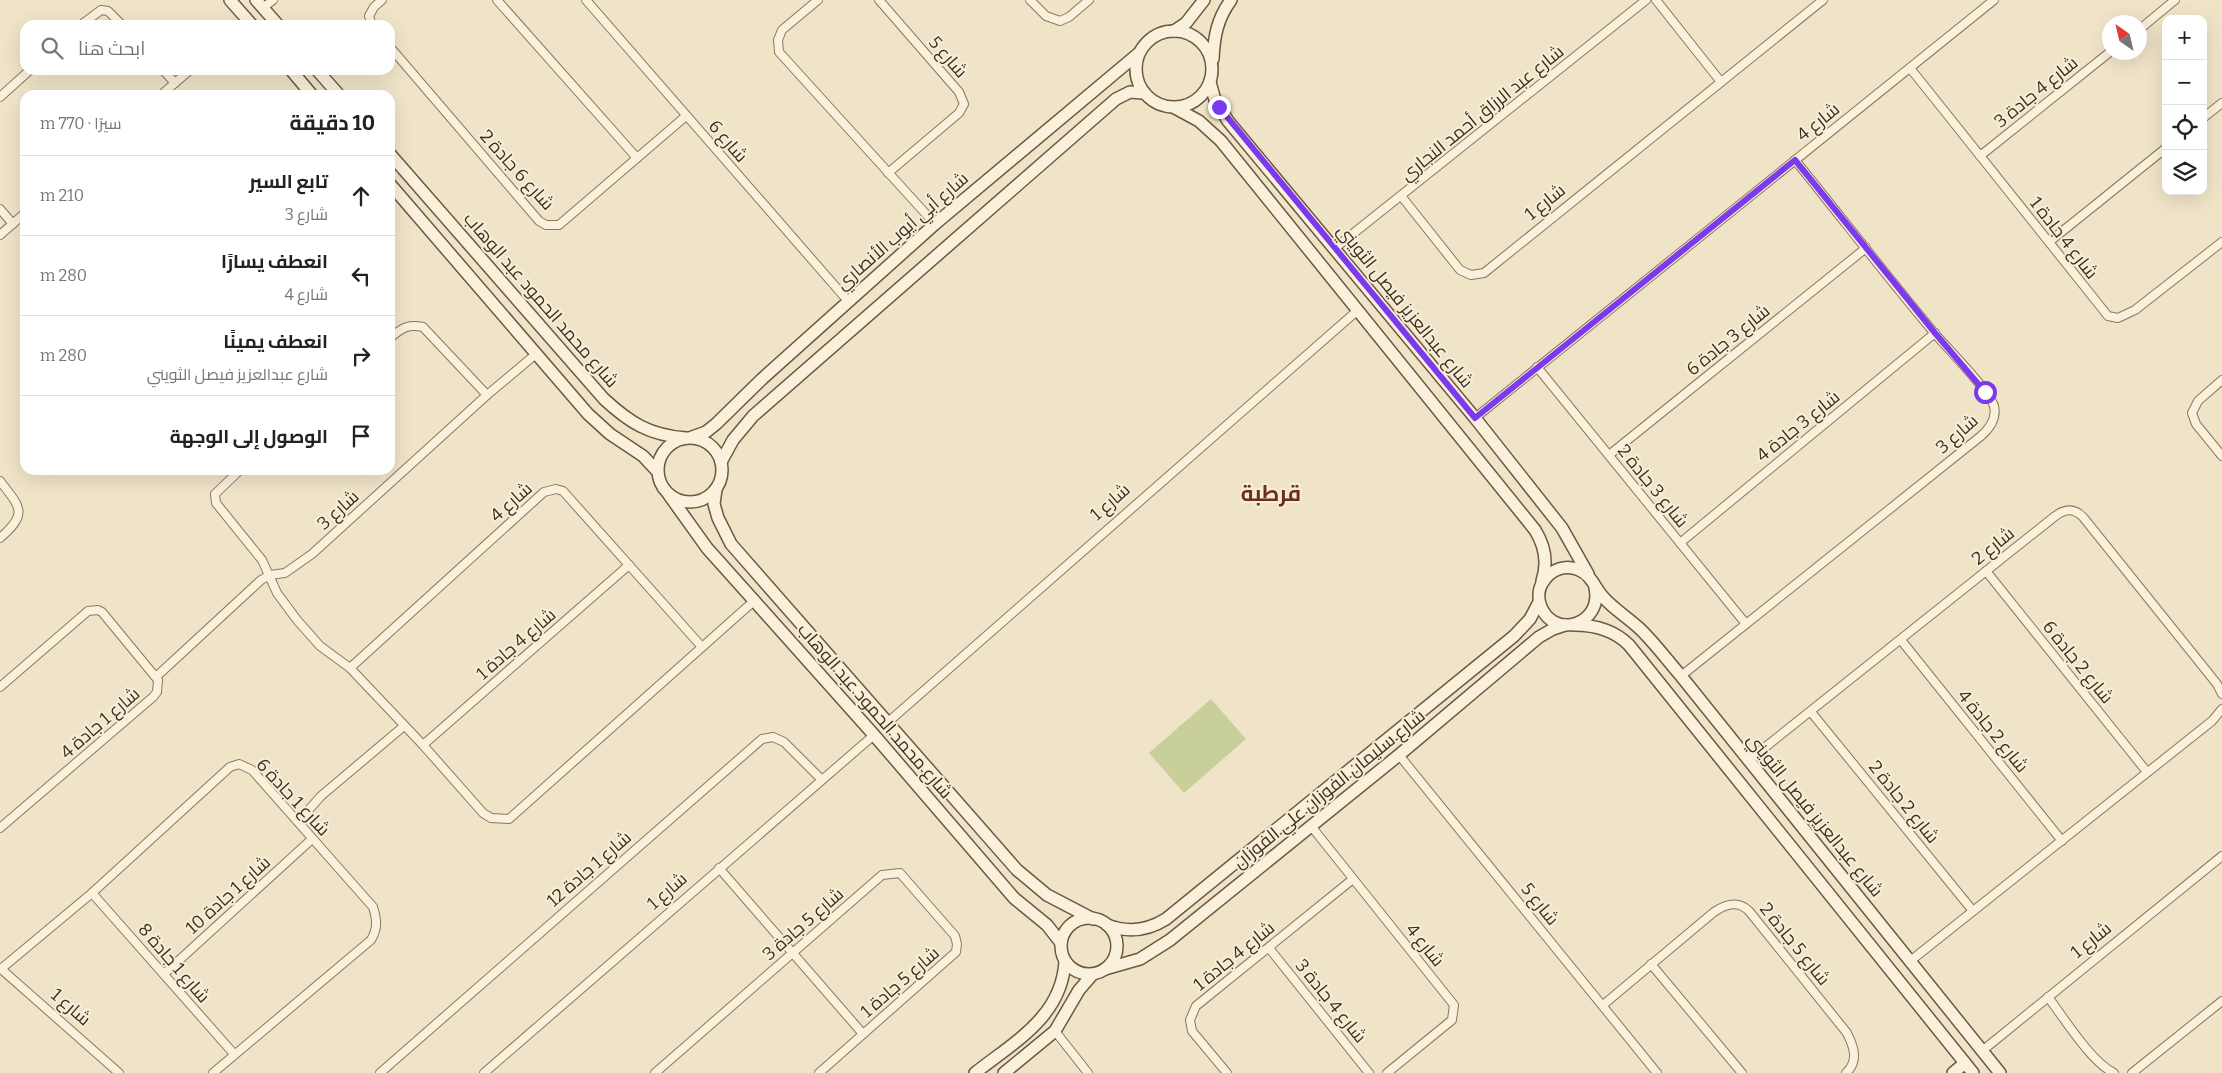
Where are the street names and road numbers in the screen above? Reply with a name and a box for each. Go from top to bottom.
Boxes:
street label: شارع 5 [923,32,972,83]
street label: شارع عبد الرزاق أحمد النجاري [1396,40,1570,188]
street label: شارع 4 جادة 3 [1990,52,2083,133]
street label: شارع 4 [1792,98,1845,147]
street label: شارع 6 [703,115,752,167]
street label: شارع 6 جادة 2 [474,125,559,215]
street label: شارع أبي أيوب الأنصاري [831,168,975,297]
street label: شارع 1 [1520,179,1570,226]
street label: شارع 4 جادة 1 [2024,193,2103,284]
street label: شارع محمد الحمود عبد الوهاب [458,208,623,393]
street label: شارع عبدالعزيز فيصل الثويني [1330,220,1478,394]
street label: شارع 3 جادة 6 [1682,300,1775,381]
street label: شارع 3 جادة 4 [1752,386,1845,467]
street label: شارع 3 [1931,410,1983,459]
street label: شارع 3 جادة 2 [1612,440,1693,533]
street label: شارع 4 [485,477,537,527]
street label: شارع 1 [1086,479,1135,526]
street label: شارع 3 [313,486,364,535]
street label: شارع 2 [1967,522,2019,571]
street label: شارع 4 جادة 1 [472,604,561,685]
street label: شارع 2 جادة 6 [2037,616,2118,709]
street label: شارع محمد الحمود عبد الوهاب [792,619,957,804]
street label: شارع 1 جادة 4 [56,683,145,764]
street label: شارع 2 جادة 4 [1952,685,2033,778]
street label: شارع سليمان الفوزان علي الفوزان [1229,705,1431,876]
street label: شارع عبدالعزيز فيصل الثويني [1740,729,1888,903]
street label: شارع 1 جادة 6 [251,754,334,841]
street label: شارع 2 جادة 2 [1863,756,1944,848]
street label: شارع 1 جادة 12 [542,826,636,912]
street label: شارع 1 جادة 10 [181,851,276,940]
street label: شارع 1 [643,868,692,915]
street label: شارع 5 [1516,878,1564,930]
street label: شارع 5 جادة 3 [758,883,849,966]
street label: شارع 5 جادة 2 [1754,898,1835,990]
street label: شارع 4 جادة 1 [1189,917,1280,996]
street label: شارع 1 [2066,917,2116,964]
street label: شارع 1 جادة 8 [133,919,215,1008]
street label: شارع 4 [1400,919,1449,972]
street label: شارع 5 جادة 1 [856,942,945,1023]
street label: شارع 4 جادة 3 [1290,955,1371,1048]
street label: شارع 1 [46,984,95,1031]

